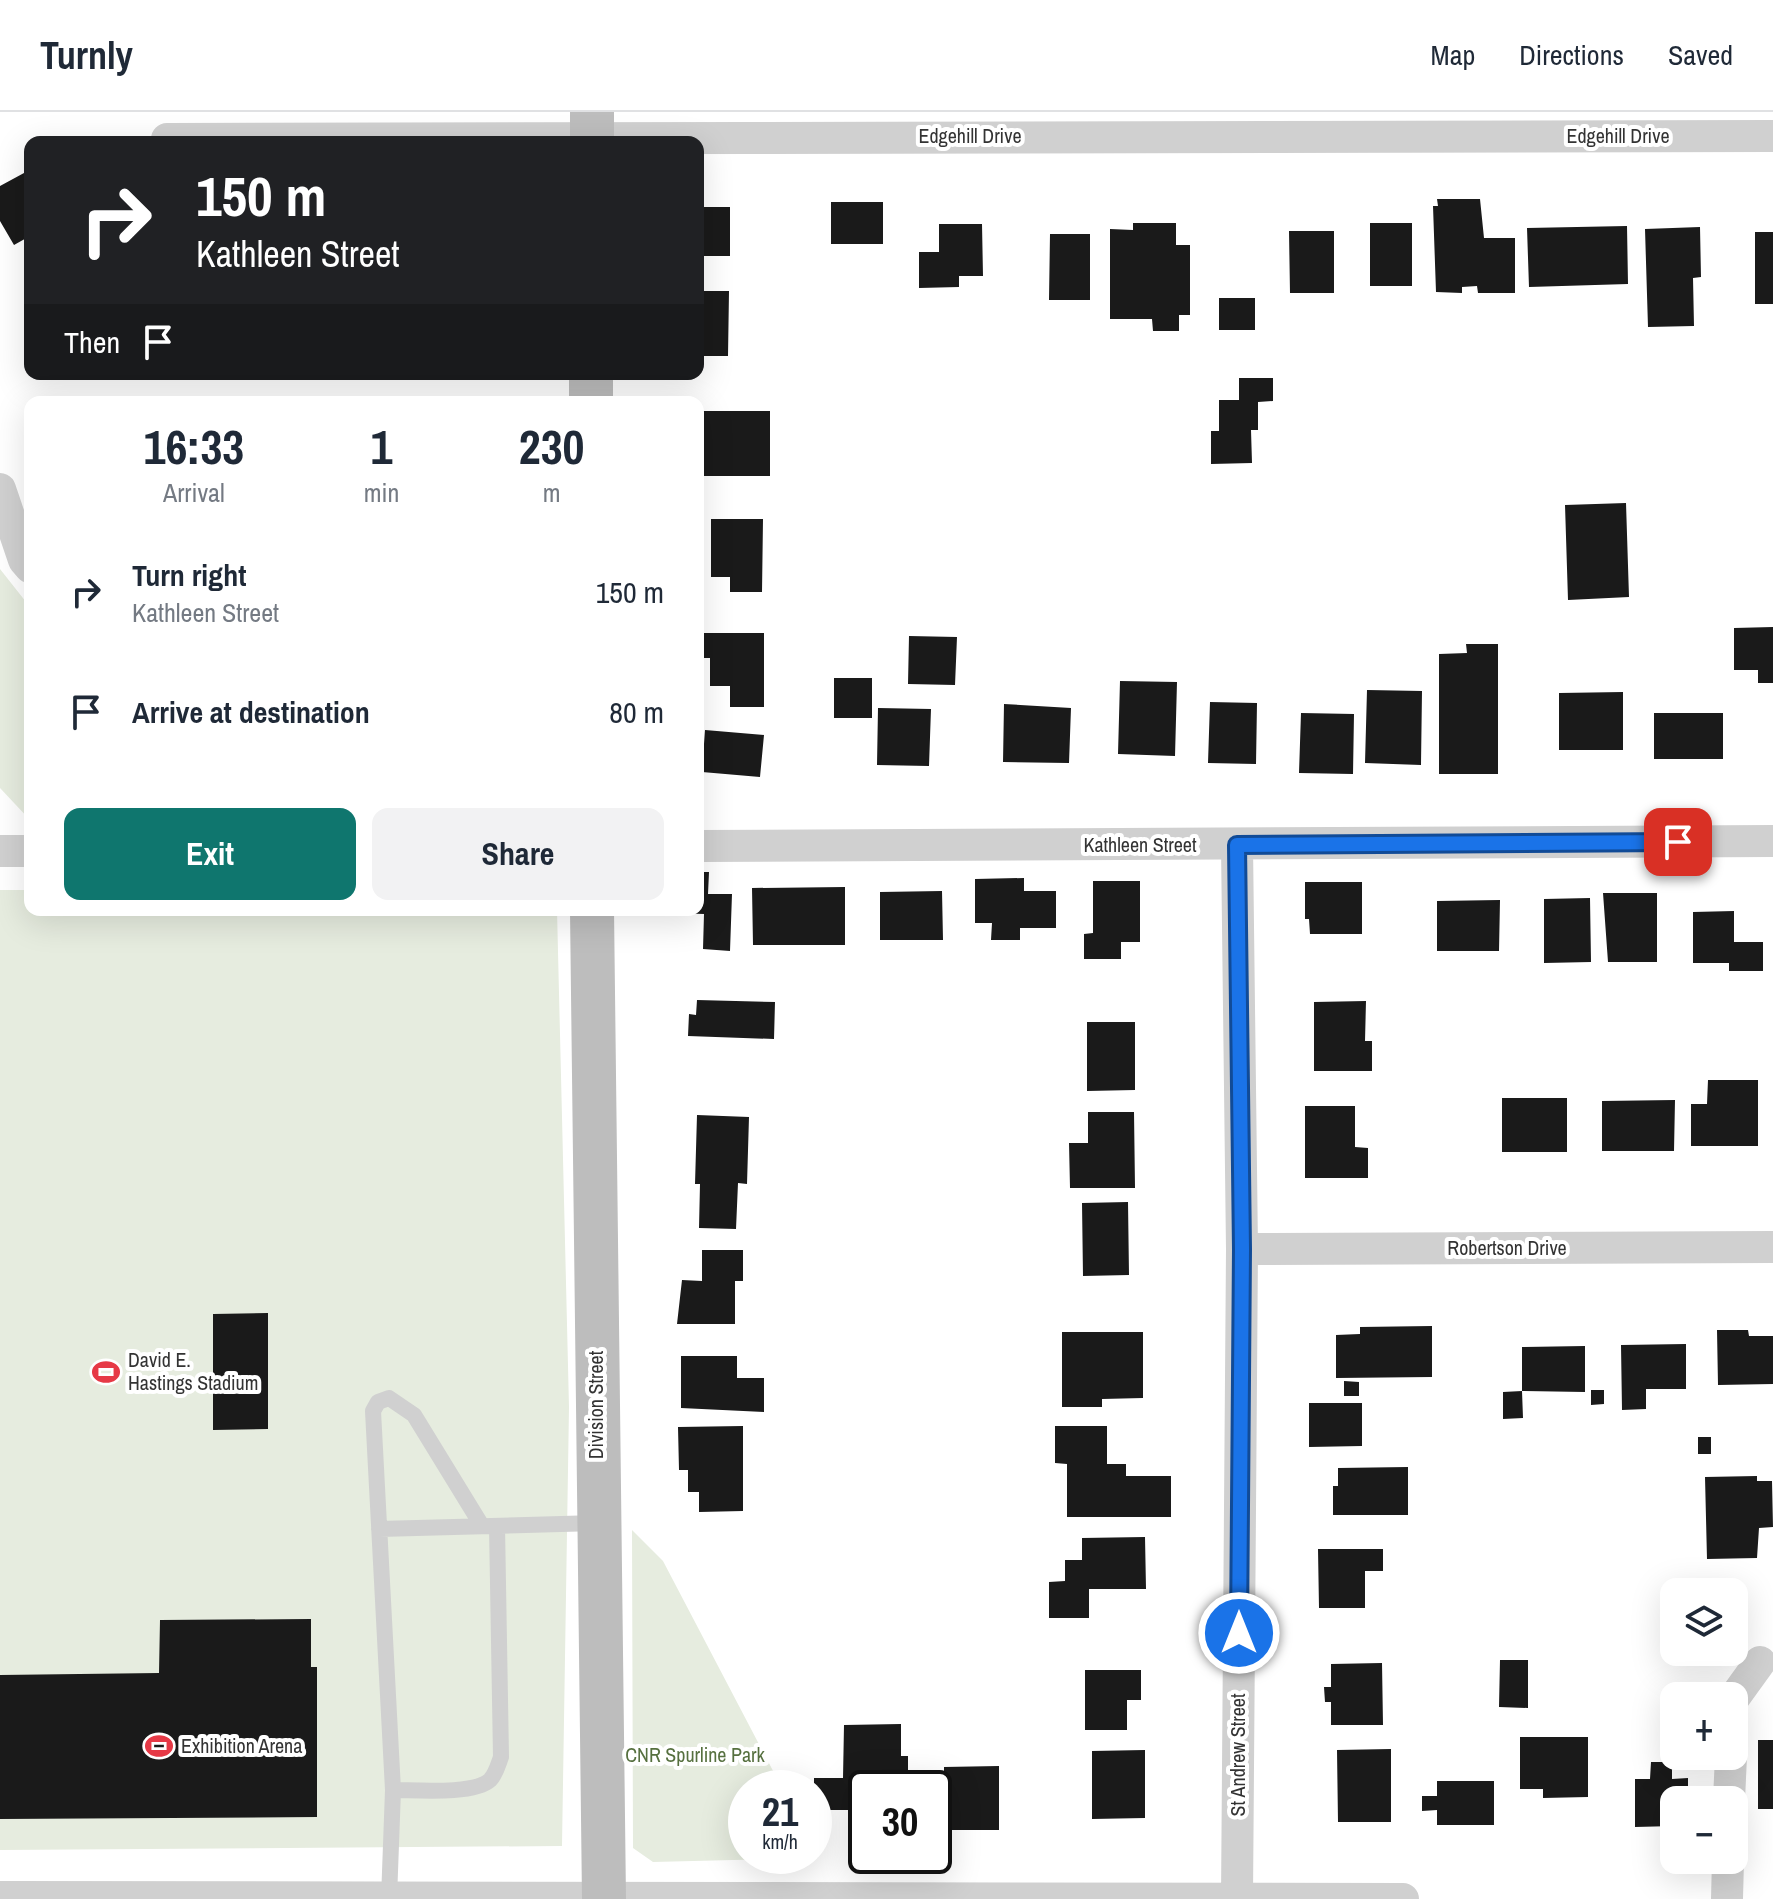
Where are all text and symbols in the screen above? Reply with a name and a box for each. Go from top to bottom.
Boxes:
text: Turnly [40,30,133,81]
text: Map [1431,36,1475,74]
text: Directions [1519,36,1624,74]
text: Saved [1668,36,1733,74]
street label: Edgehill Drive [919,122,1022,149]
street label: Edgehill Drive [1567,122,1670,149]
text: 150 m [196,158,326,233]
icon: right [64,168,168,272]
text: Kathleen Street [196,230,400,278]
icon: arrive [136,320,180,364]
text: Then [64,322,120,362]
text: 16:33 [144,414,244,479]
text: 1 [371,414,392,479]
text: 230 [519,414,584,479]
text: Arrival [163,475,225,510]
text: min [364,475,399,510]
text: m [543,475,561,510]
text: Turn right [132,555,246,595]
icon: right [64,570,108,614]
text: 150 m [596,572,664,612]
text: Kathleen Street [132,595,279,630]
icon: arrive [64,690,108,734]
text: Arrive at destination [132,692,370,732]
text: 80 m [609,692,664,732]
button: Exit [64,808,356,900]
button: Share [372,808,664,900]
pin [1644,808,1712,876]
icon: arrive [1656,820,1700,864]
street label: Kathleen Street [1083,831,1197,858]
street label: Robertson Drive [1447,1234,1567,1261]
place label: David E. Hastings Stadium [128,1346,258,1396]
street label: Division Street [582,1350,609,1459]
sports icon: David E. Hastings Stadium [91,1357,121,1387]
map controls [1660,1578,1748,1874]
button: layers [1660,1578,1748,1666]
position arrow [1197,1591,1281,1675]
button: + [1660,1682,1748,1770]
street label: St Andrew Street [1224,1693,1251,1817]
sports icon: Exhibition Arena [144,1731,174,1761]
place label: Exhibition Arena [181,1732,302,1759]
park label: CNR Spurline Park [625,1741,766,1768]
speed limit sign: 30 [848,1770,952,1874]
text: 21 [762,1785,798,1838]
button: − [1660,1786,1748,1874]
text: km/h [762,1828,798,1855]

